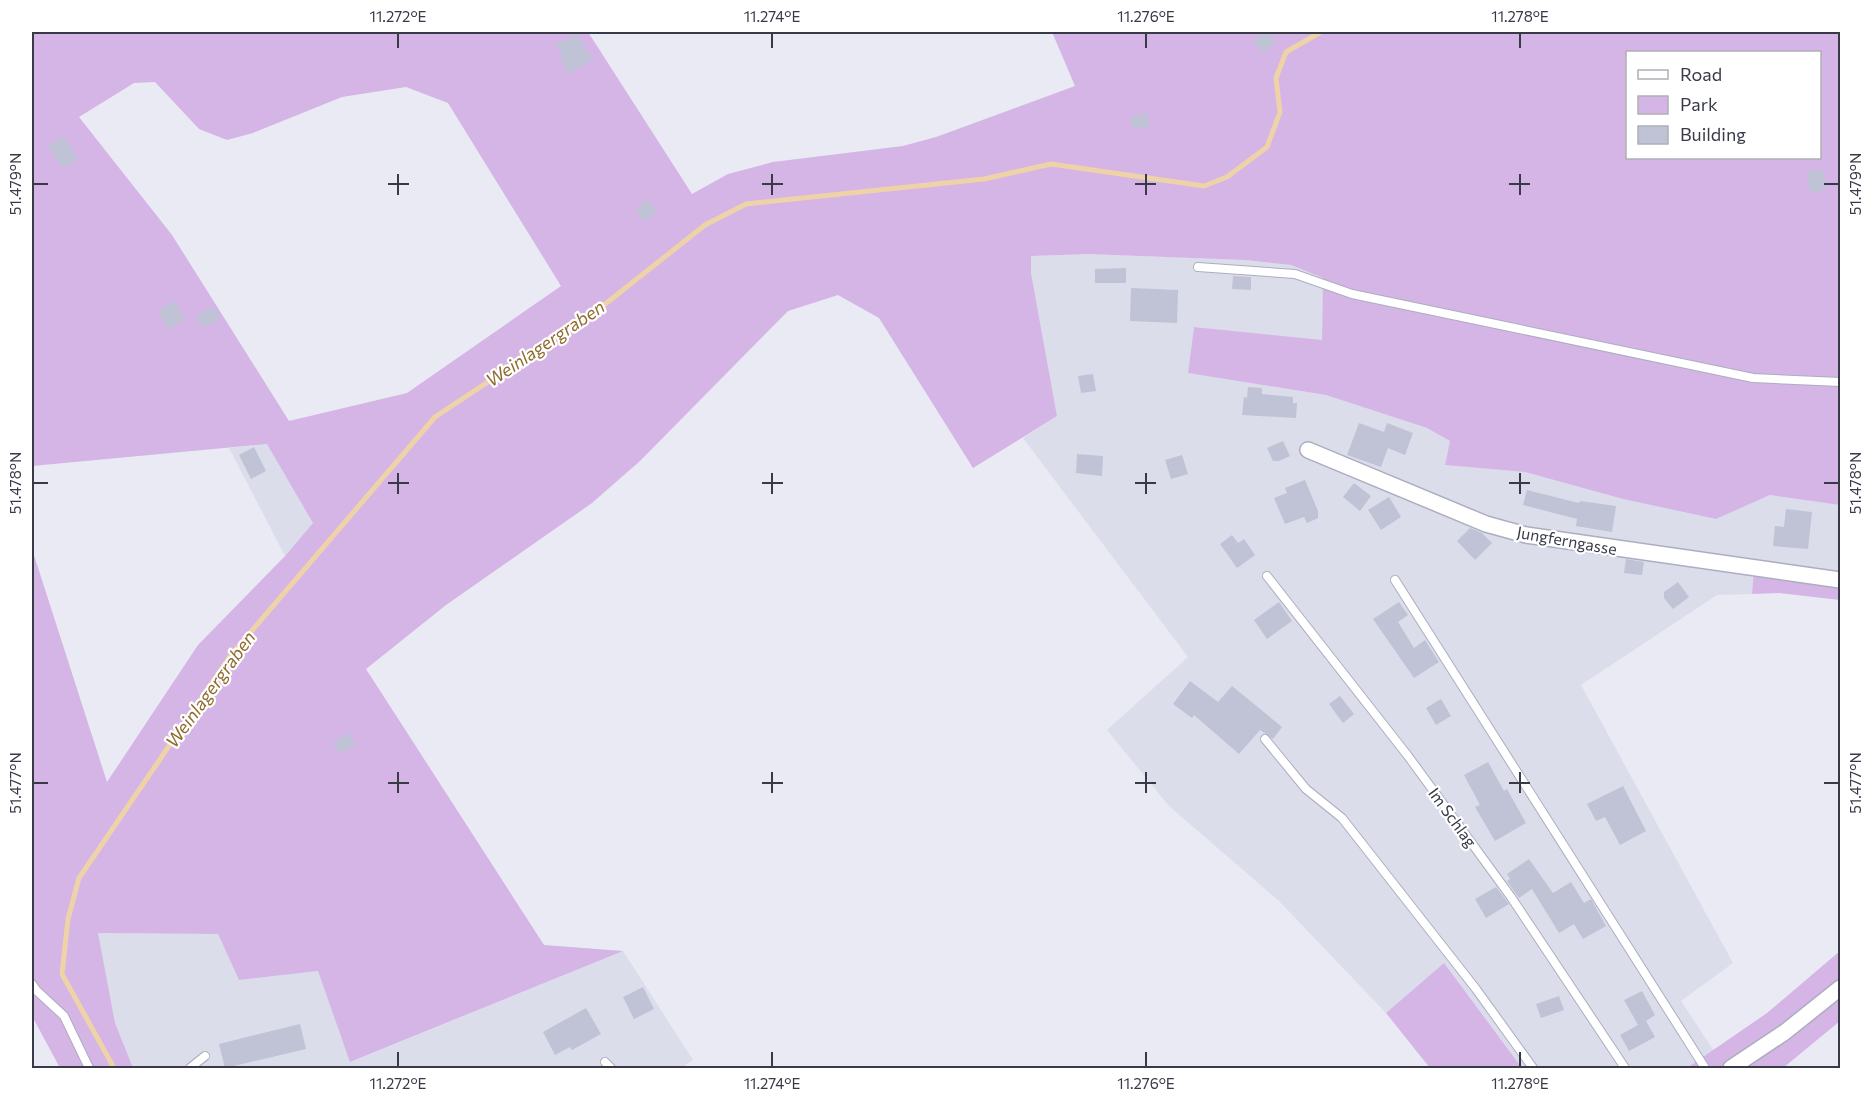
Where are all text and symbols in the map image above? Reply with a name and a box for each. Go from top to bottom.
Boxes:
text: 11.272°E [370,7,427,25]
text: 11.274°E [744,7,800,25]
text: 11.276°E [1117,7,1175,25]
text: 11.278°E [1491,7,1549,25]
legend [1626,51,1821,159]
text: Road [1680,63,1722,85]
text: Park [1680,93,1718,115]
text: Building [1680,123,1746,145]
text: 51.479°N [6,153,24,215]
text: 51.479°N [1846,153,1864,215]
water label: Weinlagergraben [481,295,609,391]
text: 51.478°N [6,452,24,514]
text: 51.478°N [1846,452,1864,514]
street label: Jungferngasse [1515,522,1619,558]
water label: Weinlagergraben [160,626,260,752]
text: 51.477°N [6,752,24,814]
text: 51.477°N [1846,752,1864,814]
street label: Im Schlag [1425,783,1481,851]
text: 11.272°E [370,1074,427,1092]
text: 11.274°E [744,1074,800,1092]
text: 11.276°E [1117,1074,1175,1092]
text: 11.278°E [1491,1074,1549,1092]

